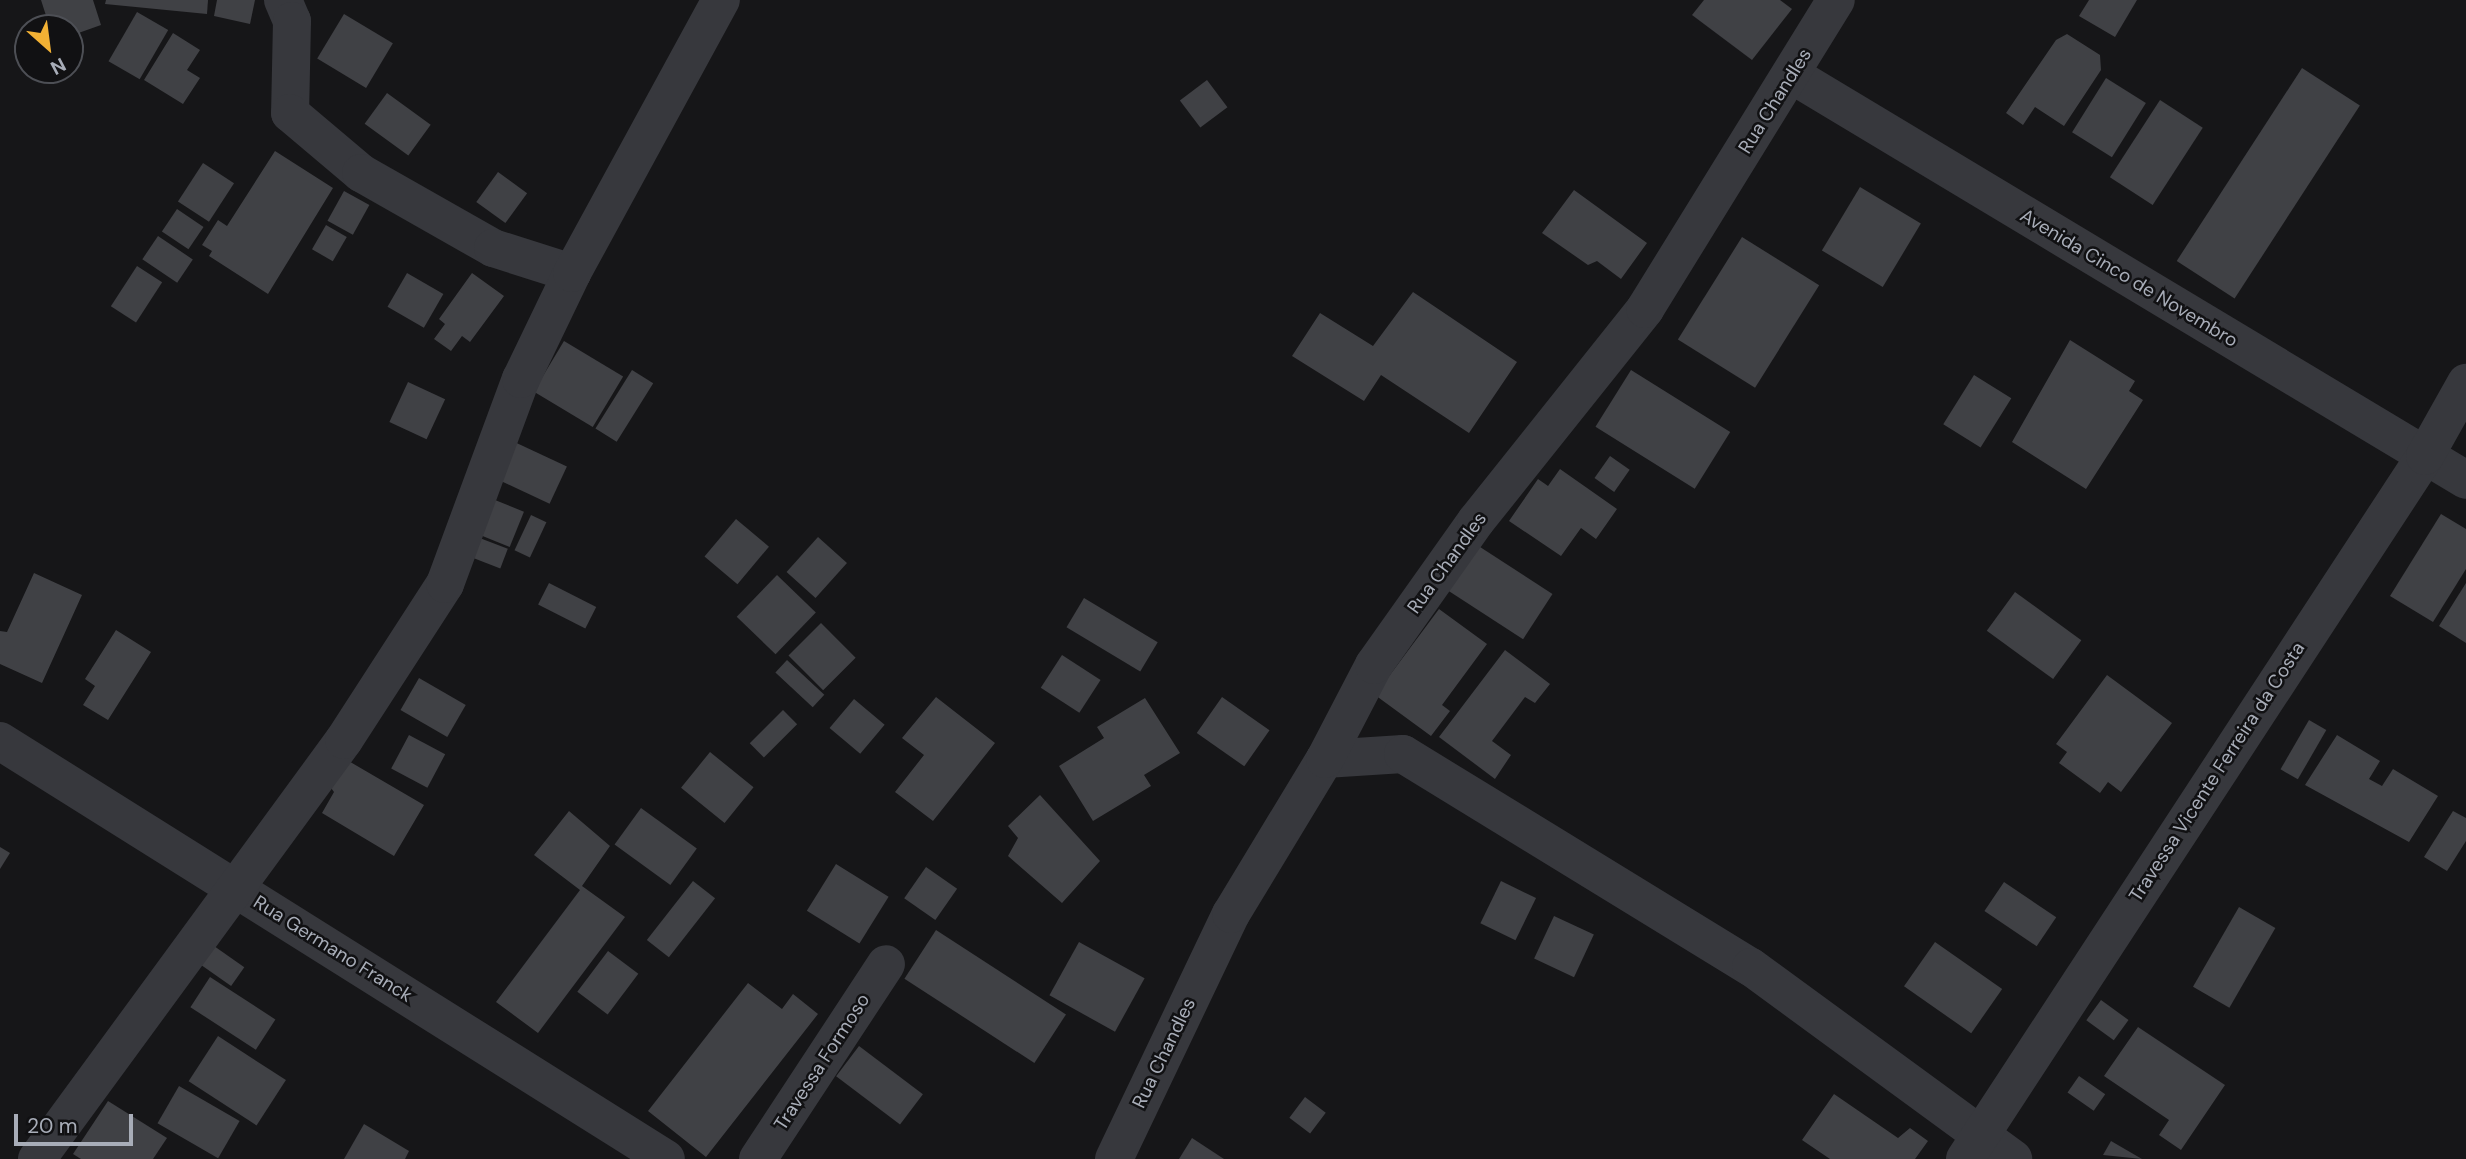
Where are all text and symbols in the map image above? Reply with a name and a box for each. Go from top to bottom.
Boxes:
north arrow [14,14,84,84]
street label: Rua Chandles [1734,44,1816,158]
text: N [46,52,70,81]
street label: Avenida Cinco de Novembro [2016,204,2242,352]
street label: Rua Chandles [1403,508,1491,618]
street label: Travessa Vicente Ferreira da Costa [2124,638,2310,906]
street label: Rua Germano Franck [249,891,417,1007]
street label: Travessa Formoso [769,989,875,1135]
street label: Rua Chandles [1127,994,1201,1112]
scale bar [18,1100,136,1144]
text: 20 m [27,1112,78,1140]

